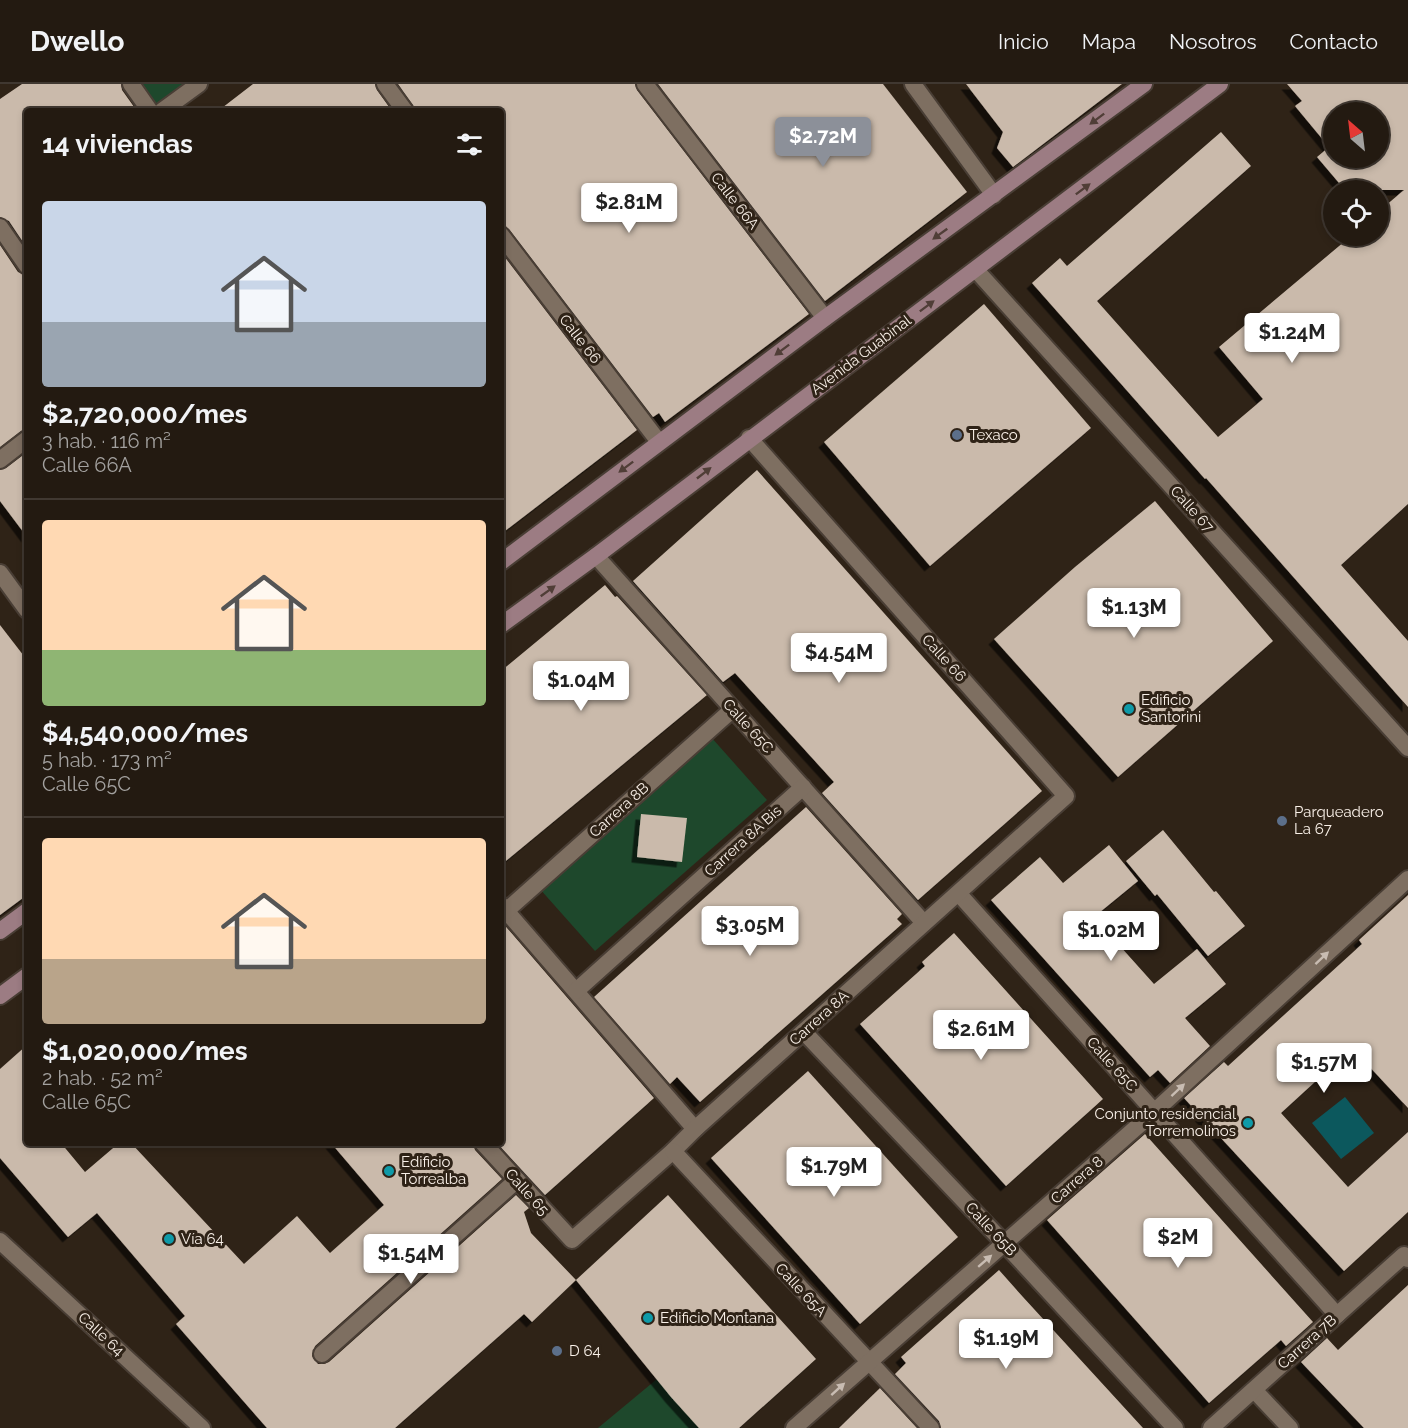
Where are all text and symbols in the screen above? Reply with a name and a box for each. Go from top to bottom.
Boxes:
text: Dwello [30,25,125,58]
text: Inicio [998,29,1049,54]
text: Mapa [1082,29,1136,54]
text: Nosotros [1169,29,1257,54]
text: Contacto [1290,29,1378,54]
north arrow [1323,102,1389,168]
map controls [1323,102,1389,246]
one-way arrow [1089,113,1105,125]
pin: $2.72M [774,117,872,168]
text: $2.72M [789,124,857,148]
icon: filters [453,128,486,161]
text: 14 viviendas [42,129,193,159]
street label: Calle 66A [707,169,763,233]
button: locate [1323,180,1389,246]
pin: $2.81M [580,183,678,234]
one-way arrow [1075,183,1090,195]
text: $2.81M [595,190,663,214]
one-way arrow [932,228,947,240]
icon: home [210,240,318,348]
one-way arrow [919,300,935,312]
street label: Calle 66 [555,311,605,367]
street label: Avenida Guabinal [807,311,915,399]
pin: $1.24M [1243,313,1341,364]
text: $1.24M [1258,320,1326,344]
one-way arrow [775,343,790,355]
text: $2,720,000/mes [42,399,247,429]
place label: Texaco [969,426,1018,444]
marker: Texaco [950,428,964,442]
text: 3 hab. · 116 m² [42,429,171,453]
text: Calle 66A [42,453,132,477]
one-way arrow [619,460,634,472]
one-way arrow [696,468,711,480]
street label: Calle 67 [1166,482,1218,536]
icon: home [210,559,318,667]
one-way arrow [540,585,556,597]
pin: $1.13M [1085,588,1183,639]
text: $1.13M [1101,595,1167,619]
street label: Calle 66 [918,631,970,685]
pin: $4.54M [790,633,888,684]
text: $4.54M [805,640,873,664]
pin: $1.04M [532,661,630,712]
text: $1.04M [547,668,615,692]
place label: Edificio Santorini [1141,691,1201,726]
street label: Calle 65C [719,695,777,757]
marker: Edificio Santorini [1122,702,1136,716]
text: $4,540,000/mes [42,718,248,748]
text: 5 hab. · 173 m² [42,748,172,772]
text: Calle 65C [42,772,131,796]
street label: Carrera 8B [586,779,652,841]
street label: Carrera 8A Bis [701,802,785,880]
place label: Parqueadero La 67 [1294,803,1384,838]
marker: Parqueadero La 67 [1275,814,1289,828]
icon: home [210,877,318,985]
pin: $3.05M [701,906,799,957]
pin: $1.02M [1062,911,1160,962]
text: $3.05M [716,913,784,937]
text: $1.02M [1077,918,1145,942]
one-way arrow [1314,951,1329,965]
street label: Carrera 8A [786,987,852,1049]
pin: $2.61M [932,1010,1030,1061]
text: $2.61M [947,1017,1015,1041]
street label: Calle 65C [1083,1033,1141,1095]
text: $1,020,000/mes [42,1036,248,1066]
pin: $1.57M [1275,1043,1373,1094]
text: $1.57M [1291,1050,1357,1074]
text: 2 hab. · 52 m² [42,1066,163,1090]
one-way arrow [1170,1084,1185,1097]
text: Calle 65C [42,1090,131,1114]
place label: Conjunto residencial Torremolinos [1094,1105,1237,1140]
marker: Conjunto residencial Torremolinos [1241,1116,1255,1130]
pin: $1.79M [785,1147,883,1198]
street label: Carrera 8 [1047,1152,1107,1208]
place label: Edificio Torrealba [401,1153,466,1188]
text: $1.79M [801,1154,867,1178]
marker: Edificio Torrealba [382,1164,396,1178]
street label: Calle 65 [501,1165,553,1219]
street label: Calle 65B [962,1199,1020,1259]
pin: $2M [1149,1218,1207,1269]
text: $2M [1157,1225,1199,1249]
place label: Vía 64 [181,1230,224,1248]
marker: Vía 64 [162,1232,176,1246]
pin: $1.54M [362,1234,460,1285]
text: $1.54M [378,1241,444,1265]
one-way arrow [977,1255,992,1268]
street label: Calle 65A [772,1259,830,1321]
street label: Calle 64 [74,1308,128,1360]
place label: Edificio Montana [660,1309,774,1327]
marker: Edificio Montana [641,1311,655,1325]
street label: Carrera 7B [1274,1311,1340,1373]
pin: $1.19M [957,1319,1055,1370]
text: $1.19M [973,1326,1039,1350]
place label: D 64 [569,1342,601,1360]
marker: D 64 [550,1344,564,1358]
one-way arrow [830,1383,845,1396]

